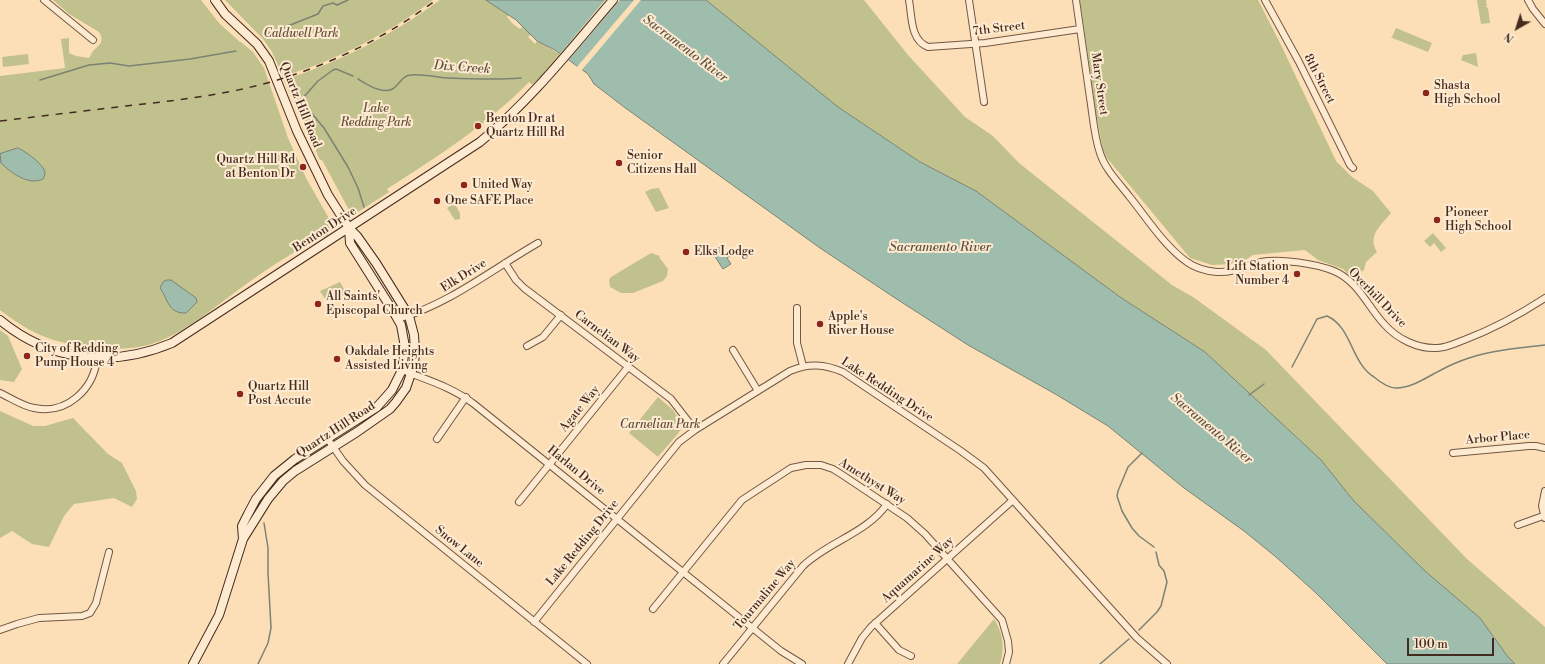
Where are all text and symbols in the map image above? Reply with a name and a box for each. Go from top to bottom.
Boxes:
north arrow [1497,8,1537,48]
water label: Sacramento River [640,12,730,86]
street label: 7th Street [972,19,1026,39]
park label: Caldwell Park [263,27,339,41]
text: N [1502,29,1517,46]
street label: Mary Street [1087,52,1111,116]
street label: 8th Street [1300,52,1338,106]
water label: Dix Creek [433,58,491,78]
street label: Quartz Hill Road [276,60,324,150]
place label: Shasta High School [1434,79,1500,107]
marker: Shasta High School [1421,88,1431,98]
park label: Lake Redding Park [340,102,412,130]
place label: Benton Dr at Quartz Hill Rd [486,112,565,140]
marker: Benton Dr at Quartz Hill Rd [473,121,483,131]
place label: Senior Citizens Hall [627,149,697,177]
place label: Quartz Hill Rd at Benton Dr [216,153,295,181]
marker: Senior Citizens Hall [614,158,624,168]
marker: Quartz Hill Rd at Benton Dr [298,162,308,172]
place label: United Way [472,178,533,192]
marker: United Way [459,180,469,190]
place label: One SAFE Place [445,194,534,208]
marker: One SAFE Place [432,196,442,206]
street label: Benton Drive [291,204,359,256]
place label: Pioneer High School [1445,206,1511,234]
marker: Pioneer High School [1432,215,1442,225]
water label: Sacramento River [889,240,991,256]
place label: Elks Lodge [694,245,754,259]
marker: Elks Lodge [681,247,691,257]
street label: Elk Drive [439,256,489,296]
place label: Lift Station Number 4 [1226,260,1289,288]
street label: Overhill Drive [1345,265,1409,331]
marker: Lift Station Number 4 [1292,269,1302,279]
place label: All Saints' Episcopal Church [326,290,423,318]
marker: All Saints' Episcopal Church [313,299,323,309]
street label: Carnelian Way [572,308,642,366]
place label: Apple's River House [828,310,894,338]
marker: Apple's River House [815,319,825,329]
place label: City of Redding Pump House 4 [35,342,118,370]
place label: Oakdale Heights Assisted Living [345,345,434,373]
marker: City of Redding Pump House 4 [22,351,32,361]
marker: Oakdale Heights Assisted Living [332,354,342,364]
street label: Lake Redding Drive [838,355,936,425]
place label: Quartz Hill Post Accute [248,380,311,408]
street label: Agate Way [557,383,603,435]
marker: Quartz Hill Post Accute [235,389,245,399]
water label: Sacramento River [1167,390,1255,468]
street label: Quartz Hill Road [294,399,378,461]
park label: Carnelian Park [620,418,700,432]
street label: Arbor Place [1465,428,1531,448]
street label: Harlan Drive [544,443,608,499]
street label: Amethyst Way [836,456,908,508]
street label: Lake Redding Drive [544,497,622,589]
street label: Snow Lane [432,523,486,571]
street label: Aquamarine Way [879,534,957,606]
street label: Tourmaline Way [731,557,799,633]
scale bar [1409,630,1496,656]
text: 100 m [1414,637,1448,652]

